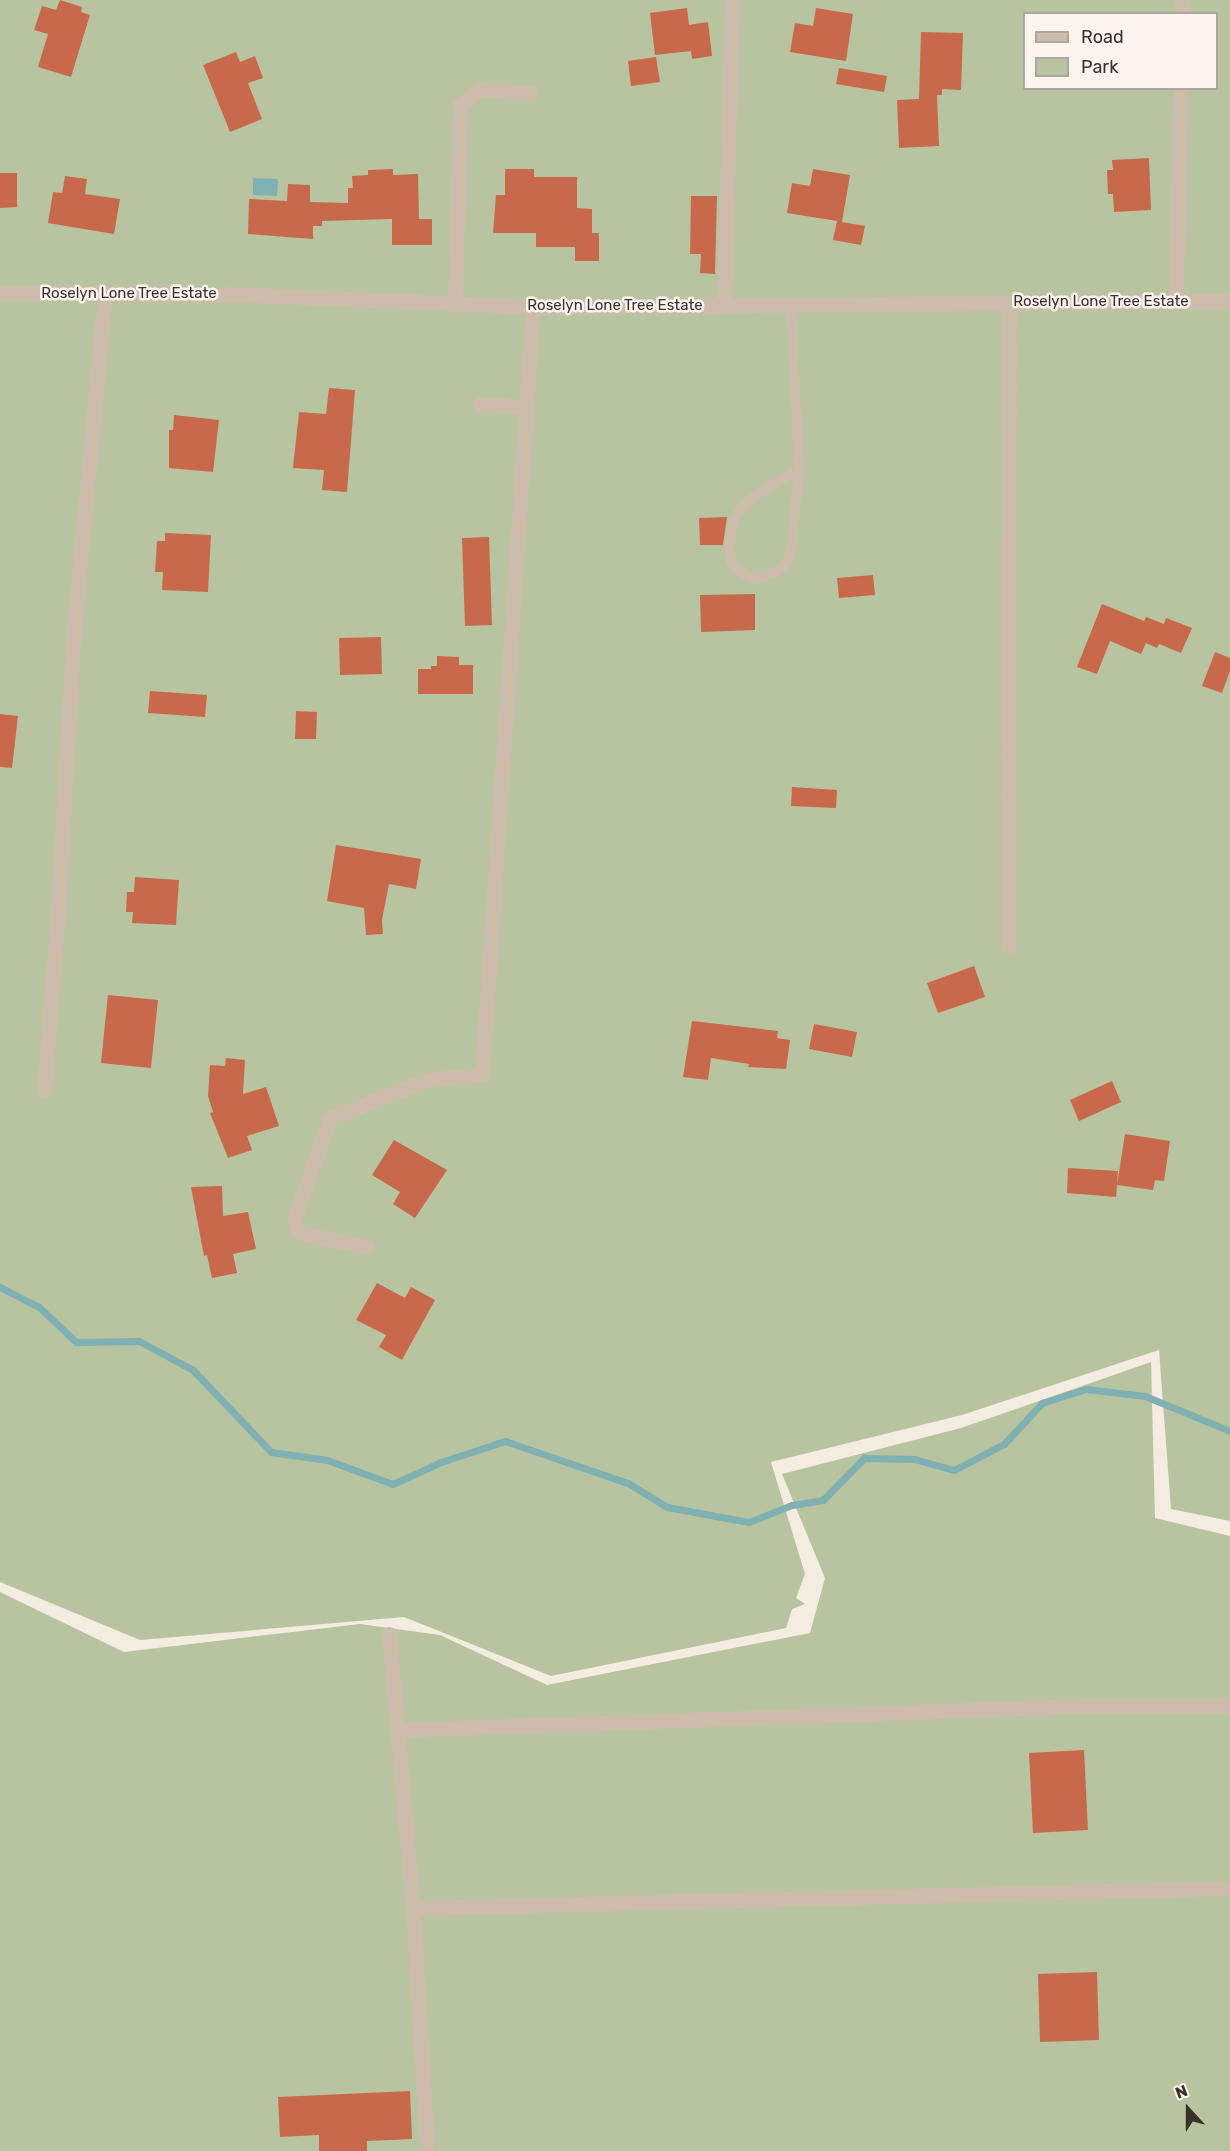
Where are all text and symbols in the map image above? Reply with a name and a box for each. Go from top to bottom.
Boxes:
legend [1023,12,1218,90]
text: Road [1081,26,1124,48]
text: Park [1081,56,1118,78]
street label: Roselyn Lone Tree Estate [41,285,217,303]
street label: Roselyn Lone Tree Estate [1013,293,1189,311]
street label: Roselyn Lone Tree Estate [527,297,703,315]
north arrow [1158,2079,1218,2139]
text: N [1173,2081,1190,2103]

